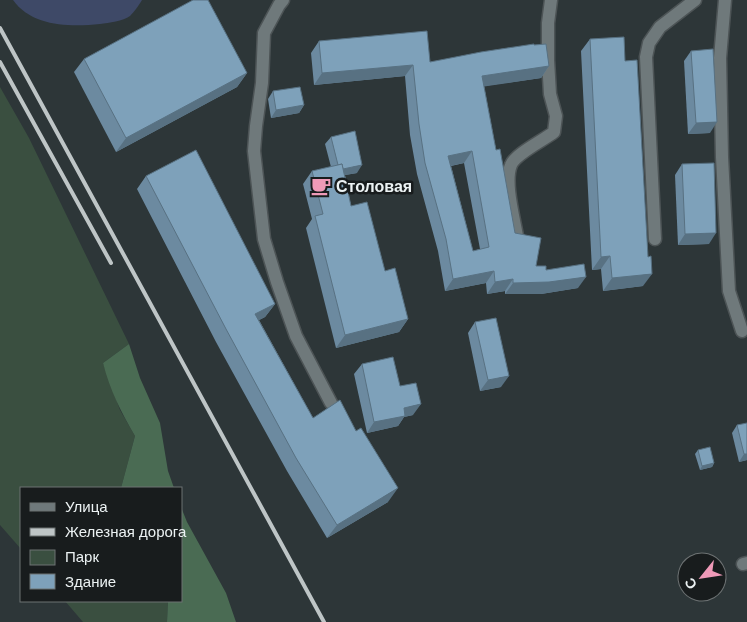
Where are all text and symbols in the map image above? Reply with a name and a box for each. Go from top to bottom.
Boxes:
cafe icon: Столовая [310,175,332,197]
place label: Столовая [336,178,412,195]
legend [20,487,182,602]
text: Улица [65,498,108,515]
text: Железная дорога [65,523,187,540]
text: Парк [65,548,99,565]
north arrow [677,552,727,602]
text: Здание [65,573,116,590]
text: С [681,575,700,592]

